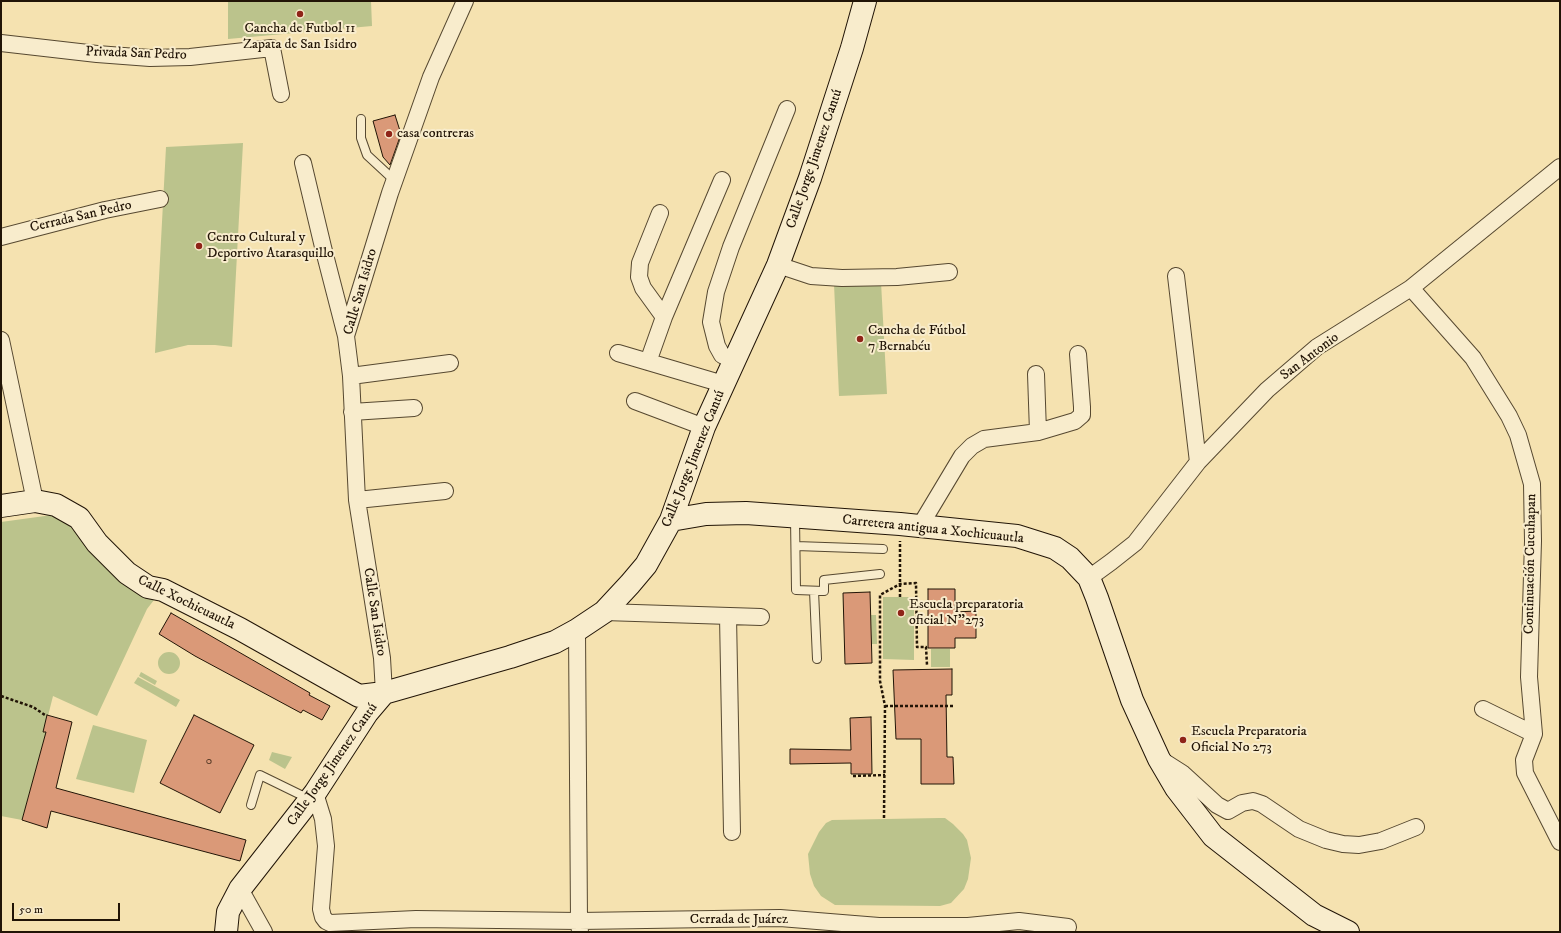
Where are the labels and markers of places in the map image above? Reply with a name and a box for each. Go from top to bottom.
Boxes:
marker: Cancha de Futbol 11 Zapata de San Isidro [295,9,305,19]
place label: Cancha de Futbol 11 Zapata de San Isidro [243,21,357,54]
place label: casa contreras [397,126,474,142]
marker: casa contreras [384,129,394,139]
place label: Centro Cultural y Deportivo Atarasquillo [207,230,334,262]
marker: Centro Cultural y Deportivo Atarasquillo [194,241,204,251]
place label: Cancha de Fútbol 7 Bernabéu [868,323,966,356]
marker: Cancha de Fútbol 7 Bernabéu [855,334,865,344]
place label: Escuela preparatoria oficial N"273 [909,597,1023,630]
marker: Escuela preparatoria oficial N"273 [896,608,906,618]
place label: Escuela Preparatoria Oficial No 273 [1191,724,1307,756]
marker: Escuela Preparatoria Oficial No 273 [1178,735,1188,745]

